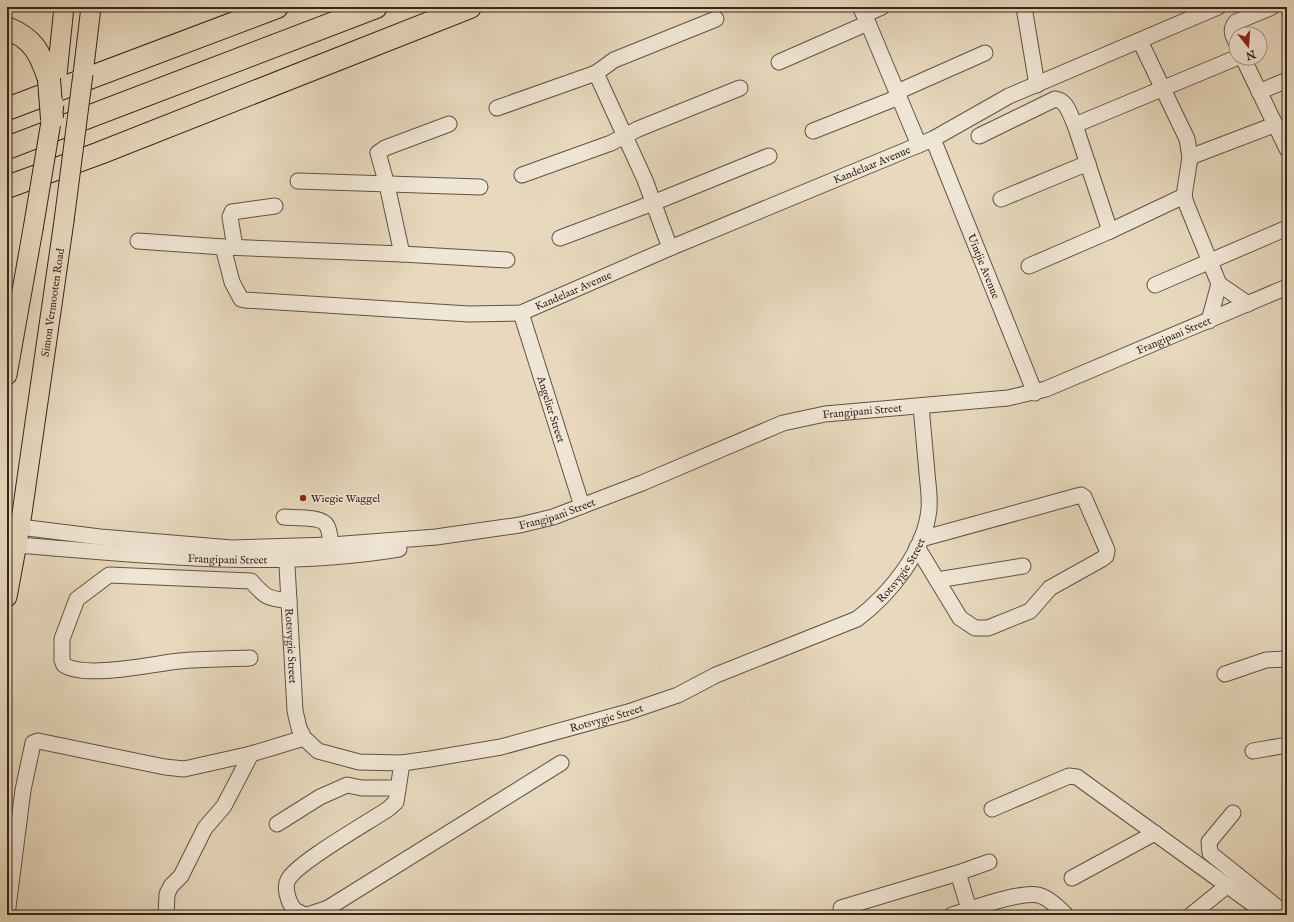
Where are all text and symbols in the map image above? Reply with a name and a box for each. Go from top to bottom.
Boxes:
north arrow [1228,26,1268,66]
text: N [1244,46,1258,63]
street label: Kandelaar Avenue [831,143,913,188]
street label: Uintjie Avenue [964,232,1002,301]
street label: Simon Vermooten Road [39,247,68,358]
street label: Kandelaar Avenue [533,268,614,314]
street label: Frangipani Street [1135,314,1214,358]
street label: Angelier Street [533,374,568,445]
street label: Frangipani Street [822,401,903,422]
place label: Wiegie Waggel [311,492,380,506]
marker: Wiegie Waggel [298,493,308,503]
street label: Frangipani Street [517,495,598,533]
street label: Rotsvygie Street [874,536,929,606]
street label: Frangipani Street [187,552,268,568]
street label: Rotsvygie Street [281,608,300,684]
street label: Rotsvygie Street [568,701,645,736]

